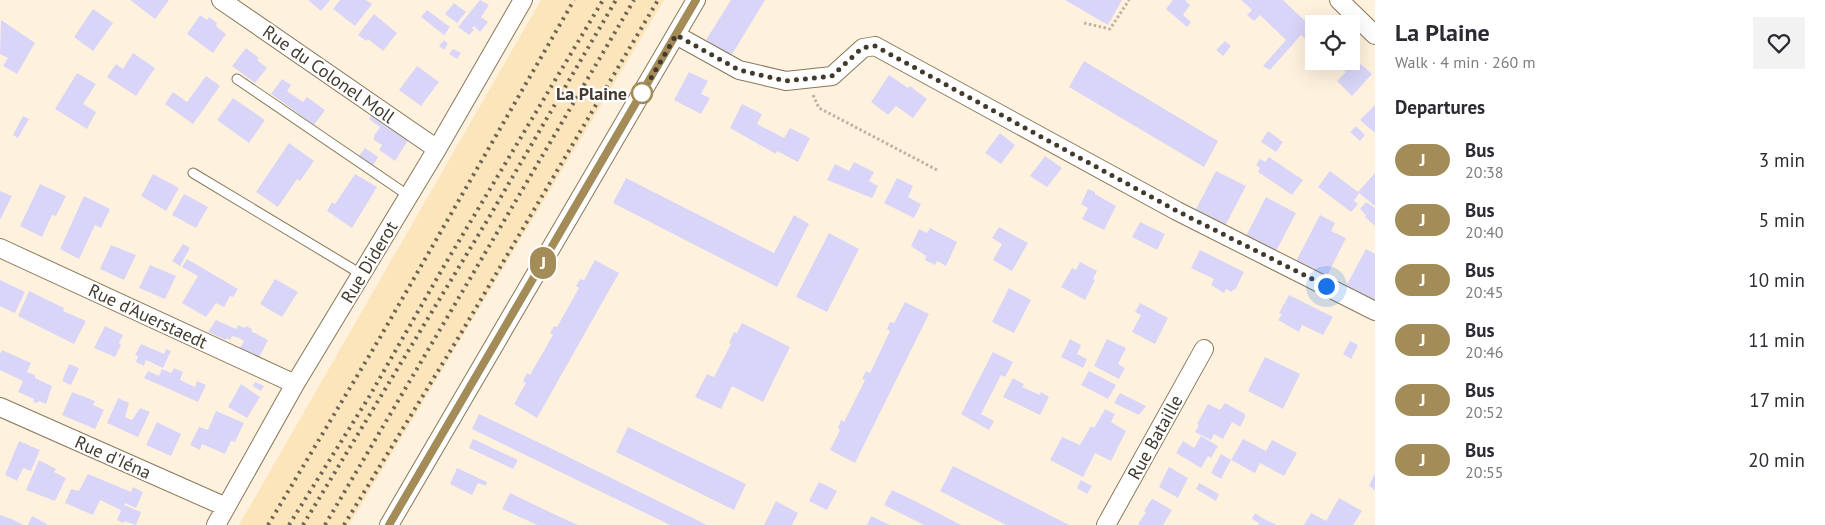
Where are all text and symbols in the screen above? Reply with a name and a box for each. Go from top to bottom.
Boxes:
map controls [1305,15,1360,70]
button: locate [1305,15,1360,70]
text: La Plaine [1395,17,1490,48]
button: heart [1753,17,1805,69]
street label: Rue du Colonel Moll [258,20,400,129]
text: Walk · 4 min · 260 m [1395,52,1535,72]
place label: La Plaine [556,82,627,105]
marker: La Plaine [631,82,653,104]
text: Departures [1395,95,1485,119]
text: Bus [1465,138,1494,162]
text: J [1419,148,1426,171]
text: 3 min [1759,148,1805,172]
text: 20:38 [1465,162,1503,182]
text: Bus [1465,198,1494,222]
text: J [1419,208,1426,231]
text: 5 min [1759,208,1805,232]
street label: Rue Diderot [336,217,402,307]
text: 20:40 [1465,222,1503,242]
line badge: J [527,247,559,279]
text: J [540,251,546,274]
text: Bus [1465,258,1494,282]
text: J [1419,268,1426,291]
text: 10 min [1748,268,1805,292]
your location [1314,274,1339,299]
street label: Rue d'Auerstaedt [85,278,211,354]
text: 20:45 [1465,282,1503,302]
text: Bus [1465,318,1494,342]
text: J [1419,328,1426,351]
text: 11 min [1748,328,1805,352]
text: 20:46 [1465,342,1503,362]
text: Bus [1465,378,1494,402]
text: J [1419,388,1426,411]
text: 17 min [1749,388,1805,412]
street label: Rue Bataille [1122,391,1188,483]
text: 20:52 [1465,402,1503,422]
street label: Rue d'Iéna [71,430,155,484]
text: Bus [1465,438,1494,462]
text: J [1419,448,1426,471]
text: 20 min [1748,448,1805,472]
text: 20:55 [1465,462,1503,482]

